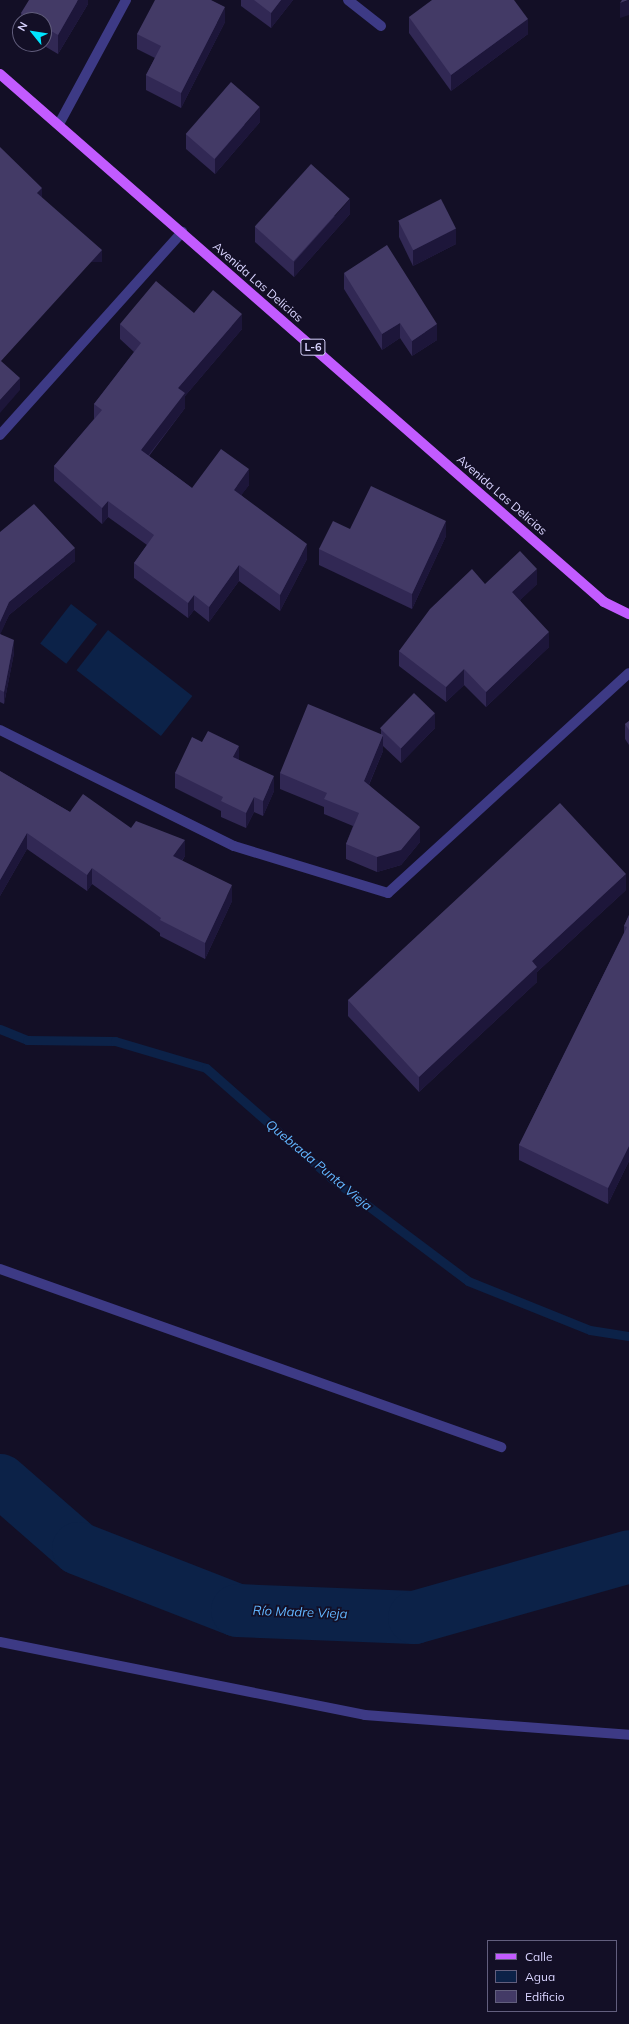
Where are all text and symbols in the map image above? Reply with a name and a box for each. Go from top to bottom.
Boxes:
north arrow [12,12,52,52]
text: N [14,19,31,34]
street label: Avenida Las Delicias [210,239,306,325]
road number: L-6 [300,338,326,356]
street label: Avenida Las Delicias [454,452,550,538]
water label: Quebrada Punta Vieja [263,1116,375,1214]
water label: Río Madre Vieja [252,1603,348,1621]
legend [487,1940,617,2012]
text: Calle [525,1949,552,1964]
text: Agua [525,1969,555,1984]
text: Edificio [525,1989,565,2004]

